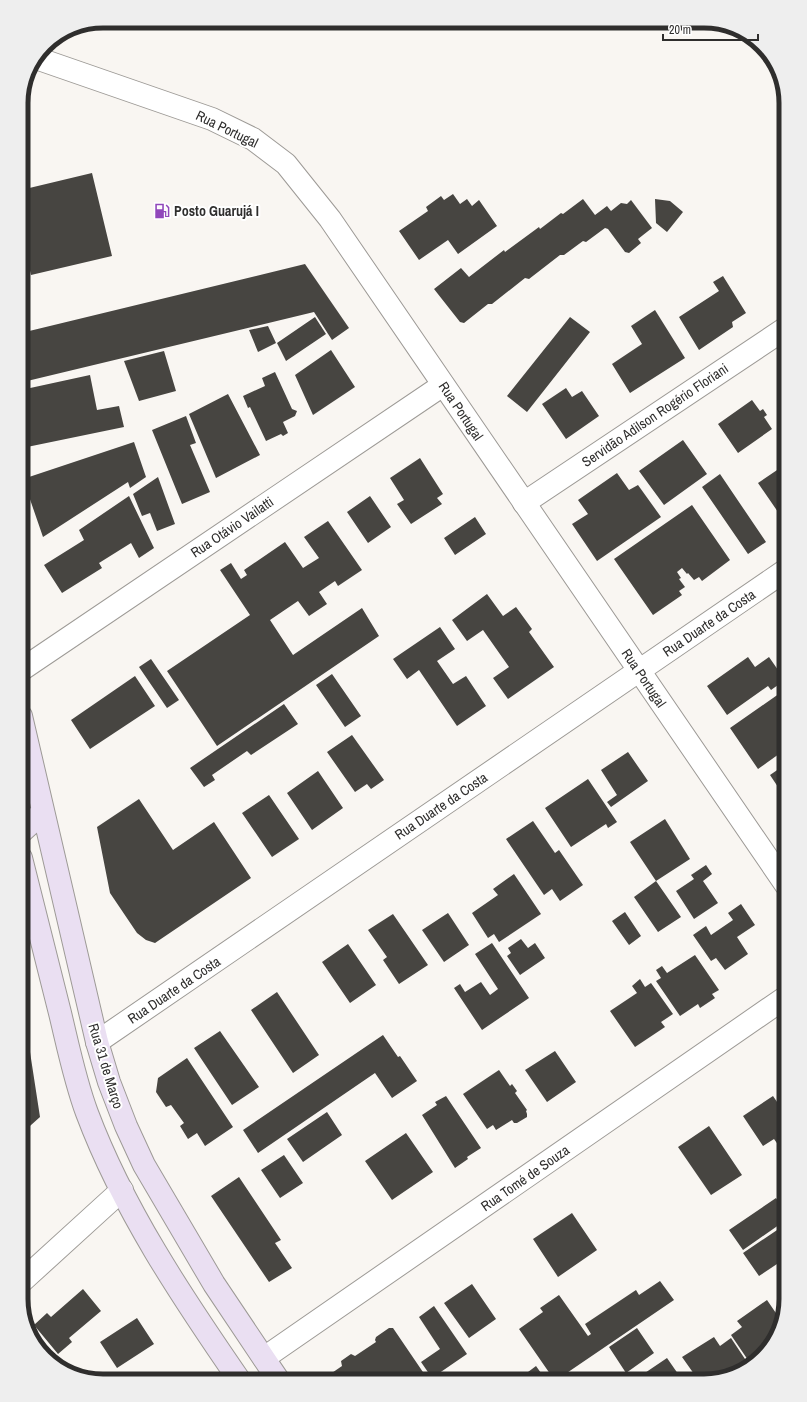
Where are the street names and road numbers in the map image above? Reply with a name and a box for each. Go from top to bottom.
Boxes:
street label: Rua Portugal [193,106,261,152]
street label: Servidão Adilson Rogério Floriani [578,359,732,471]
street label: Rua Portugal [435,378,487,444]
street label: Rua Otávio Vailatti [187,493,277,561]
street label: Rua Duarte da Costa [659,585,759,661]
street label: Rua Portugal [618,645,670,711]
street label: Rua Duarte da Costa [391,768,491,844]
street label: Rua Duarte da Costa [124,952,224,1028]
street label: Rua 31 de Março [85,1021,127,1111]
street label: Rua Tomé de Souza [477,1141,573,1215]

